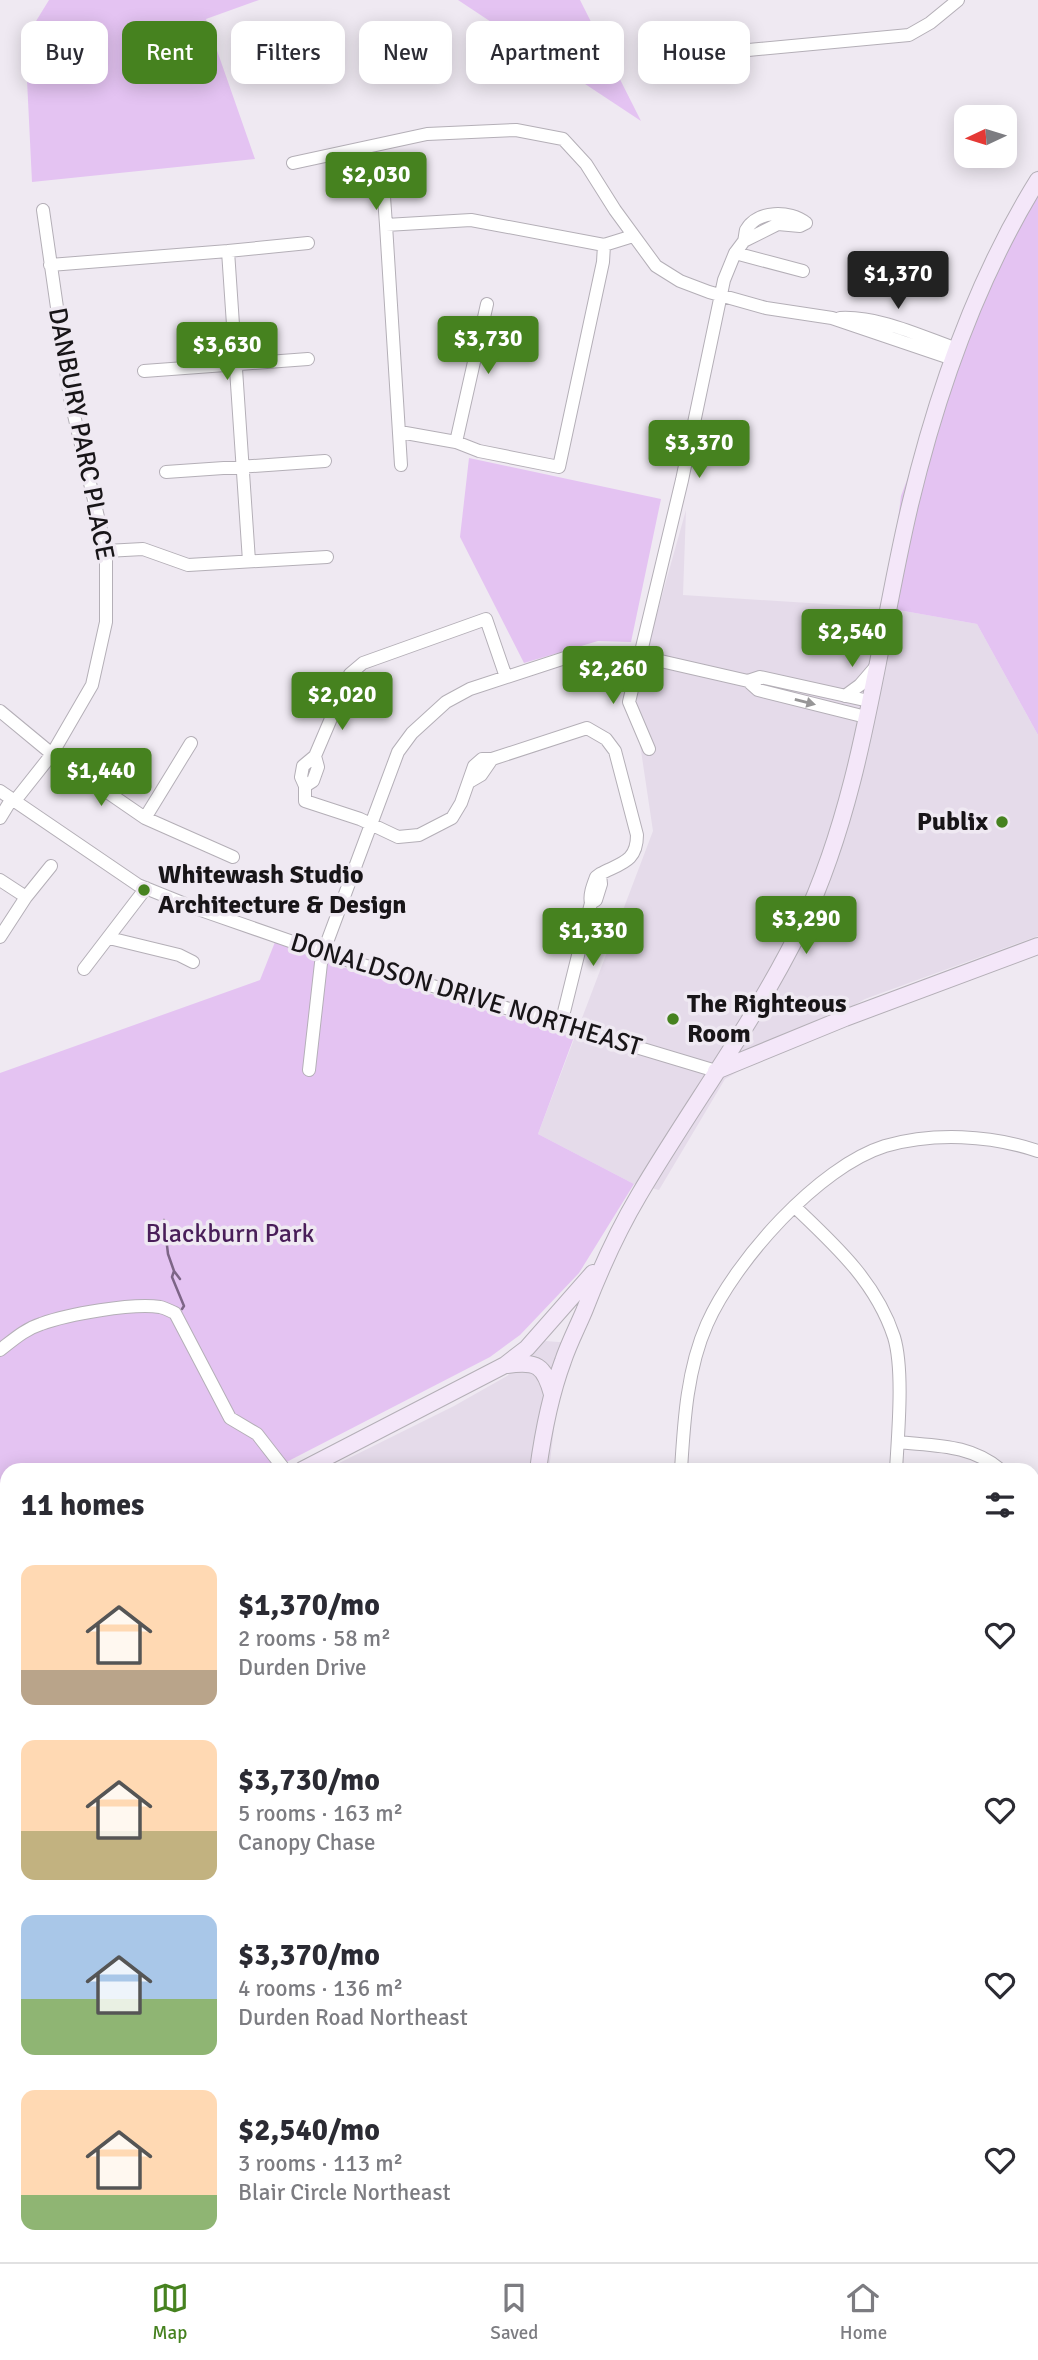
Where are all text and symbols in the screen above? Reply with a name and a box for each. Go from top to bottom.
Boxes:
chip: Buy [21,21,108,84]
chip: Rent [122,21,217,84]
chip: Filters [231,21,345,84]
chip: New [359,21,452,84]
chip: Apartment [466,21,624,84]
chip: House [638,21,750,84]
north arrow [954,105,1017,168]
map controls [954,105,1017,168]
pin: $2,030 [319,152,433,212]
text: $2,030 [342,160,410,189]
pin: $1,370 [841,252,955,311]
text: $1,370 [864,259,932,288]
street label: DANBURY PARC PLACE [41,305,121,563]
pin: $3,730 [431,316,545,376]
pin: $3,630 [170,322,284,382]
text: $3,730 [454,324,522,353]
text: $3,630 [193,330,261,359]
pin: $3,370 [642,420,756,480]
text: $3,370 [665,428,733,457]
pin: $2,540 [795,610,909,669]
text: $2,540 [818,617,886,646]
pin: $2,260 [556,646,670,706]
text: $2,260 [579,654,647,683]
pin: $2,020 [285,672,399,732]
text: $2,020 [308,680,376,709]
one-way arrow [794,697,816,708]
pin: $1,440 [44,748,158,808]
text: $1,440 [67,756,135,785]
place label: Publix [917,806,988,838]
marker: Publix [994,814,1010,830]
place label: Whitewash Studio Architecture & Design [158,859,407,921]
marker: Whitewash Studio Architecture & Design [136,882,152,898]
pin: $3,290 [749,897,863,956]
text: $3,290 [772,904,840,933]
pin: $1,330 [536,908,650,968]
text: $1,330 [559,916,627,945]
street label: DONALDSON DRIVE NORTHEAST [287,926,646,1064]
place label: The Righteous Room [687,988,847,1050]
marker: The Righteous Room [665,1011,681,1027]
park label: Blackburn Park [145,1218,315,1250]
icon: filters [981,1486,1019,1524]
text: 11 homes [21,1487,144,1524]
text: $1,370/mo [238,1587,380,1624]
icon: home [77,1593,161,1677]
icon: heart [981,1616,1019,1654]
text: 2 rooms · 58 m² [238,1624,391,1653]
text: Durden Drive [238,1653,367,1682]
text: $3,730/mo [238,1762,380,1799]
icon: home [77,1768,161,1852]
icon: heart [981,1791,1019,1829]
text: 5 rooms · 163 m² [238,1799,403,1828]
text: Canopy Chase [238,1828,376,1857]
text: $3,370/mo [238,1937,380,1974]
icon: home [77,1943,161,2027]
icon: heart [981,1966,1019,2004]
text: 4 rooms · 136 m² [238,1974,403,2003]
text: Durden Road Northeast [238,2003,468,2032]
text: $2,540/mo [238,2112,380,2149]
icon: home [77,2118,161,2202]
icon: heart [981,2141,1019,2179]
text: 3 rooms · 113 m² [238,2149,403,2178]
text: Blair Circle Northeast [238,2178,451,2207]
tab: Map [151,2279,189,2345]
tab: Saved [490,2279,538,2345]
tab: Home [840,2279,887,2345]

